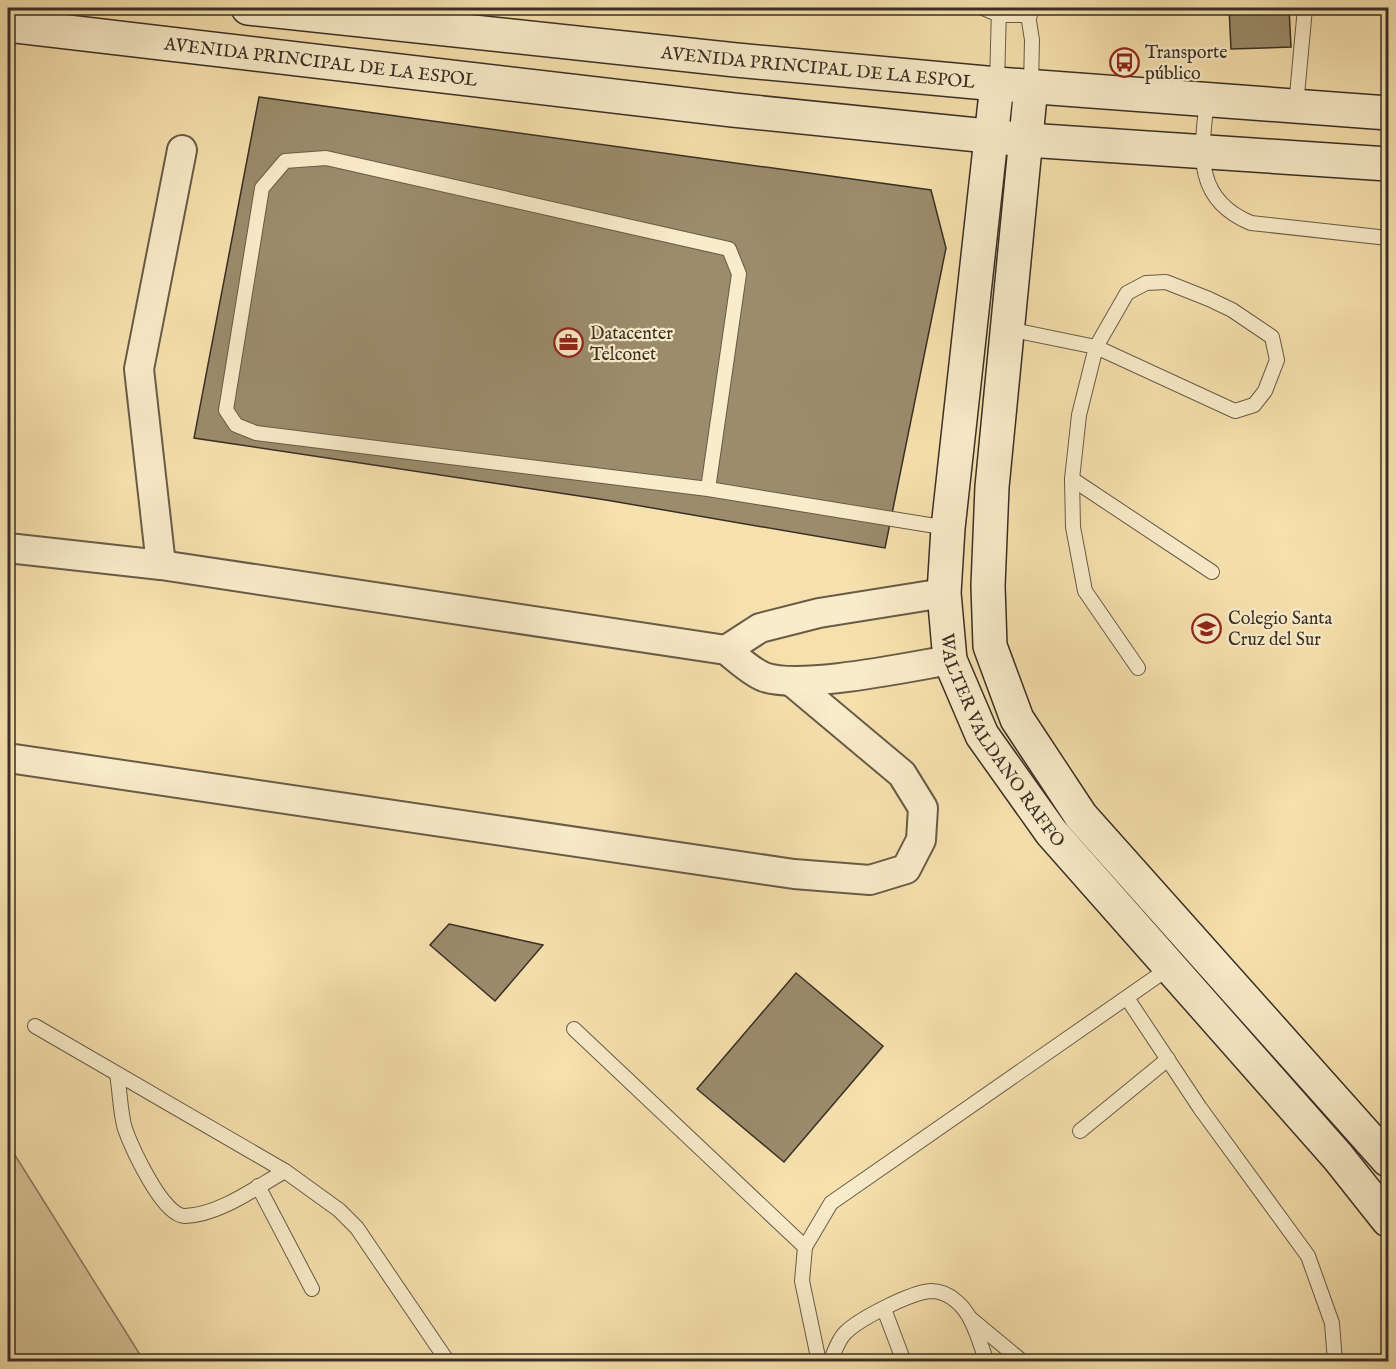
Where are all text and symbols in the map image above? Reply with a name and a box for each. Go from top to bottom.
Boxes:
street label: AVENIDA PRINCIPAL DE LA ESPOL [162,33,479,93]
street label: AVENIDA PRINCIPAL DE LA ESPOL [659,42,976,95]
place label: Transporte público [1145,42,1228,86]
bus stop icon: Transporte público [1108,46,1140,78]
place label: Datacenter Telconet [590,323,673,367]
office icon: Datacenter Telconet [553,327,585,359]
place label: Colegio Santa Cruz del Sur [1228,608,1332,652]
school or university icon: Colegio Santa Cruz del Sur [1191,612,1223,644]
street label: WALTER VALDANO RAFFO [935,632,1069,853]

